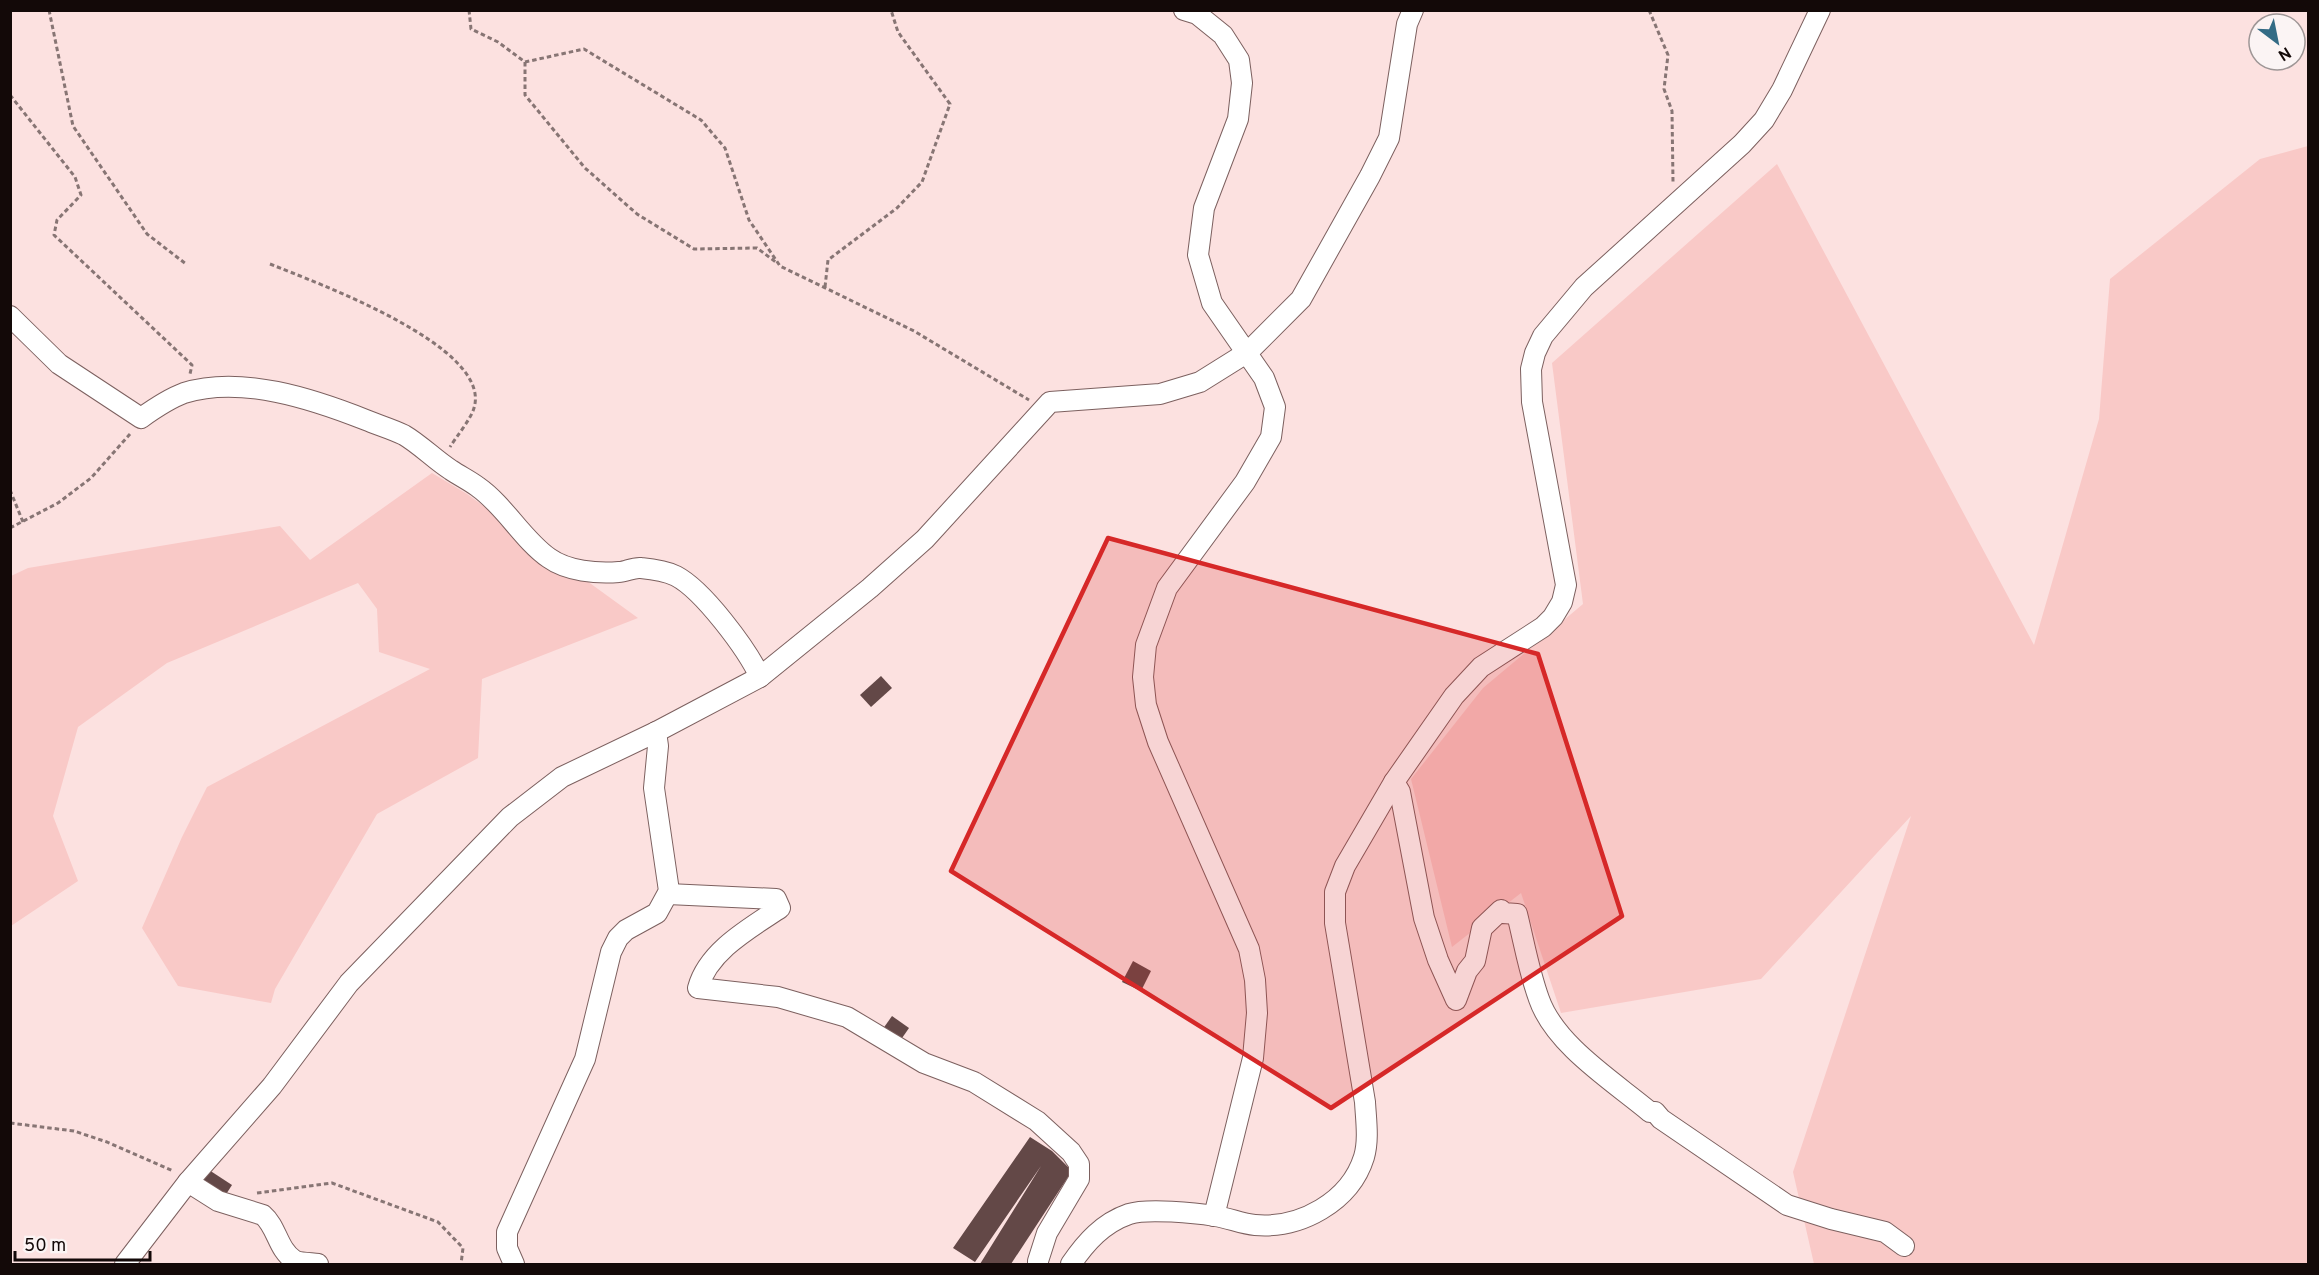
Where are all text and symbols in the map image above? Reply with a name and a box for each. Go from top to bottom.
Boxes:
north arrow [2247,12,2307,72]
text: N [2274,41,2294,65]
scale bar [15,1224,150,1262]
text: 50 m [24,1235,66,1258]

